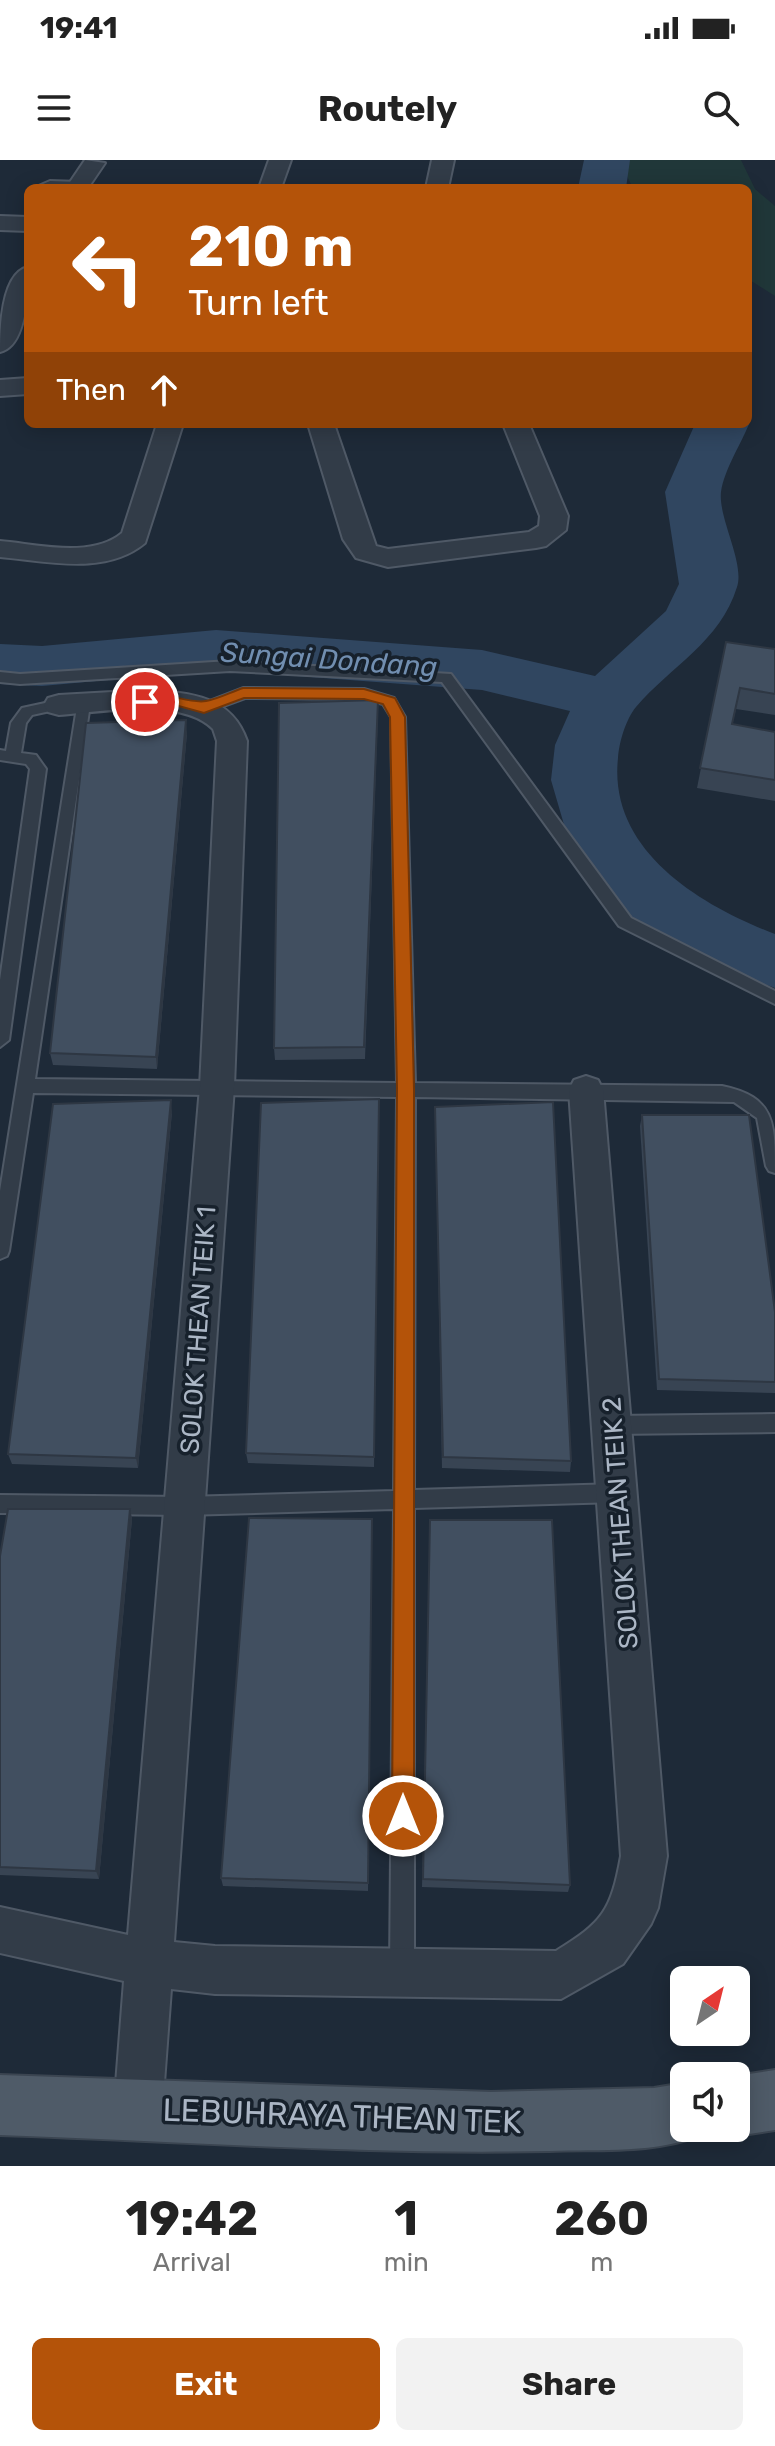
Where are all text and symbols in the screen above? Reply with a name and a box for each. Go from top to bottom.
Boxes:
text: 19:41 [40,10,118,46]
icon: menu [32,86,76,130]
icon: search [699,86,743,130]
text: Routely [318,87,457,130]
text: 210 m [188,214,354,280]
icon: left [56,216,160,320]
text: Turn left [188,281,329,324]
icon: ahead [142,368,186,412]
text: Then [56,372,126,408]
water label: Sungai Dondang [220,635,438,684]
pin [111,668,179,736]
icon: arrive [123,680,167,724]
street label: SOLOK THEAN TEIK 1 [174,1205,223,1455]
street label: SOLOK THEAN TEIK 2 [596,1396,645,1650]
position arrow [361,1774,445,1858]
north arrow [670,1966,750,2046]
map controls [670,1966,750,2142]
button: sound [670,2062,750,2142]
street label: LEBUHRAYA THEAN TEK [162,2091,522,2141]
text: 19:42 [126,2190,258,2247]
text: 1 [394,2190,418,2247]
text: 260 [554,2190,649,2247]
text: Arrival [153,2247,231,2278]
text: min [384,2247,429,2278]
text: m [590,2247,613,2278]
button: Exit [32,2338,380,2430]
button: Share [396,2338,743,2430]

